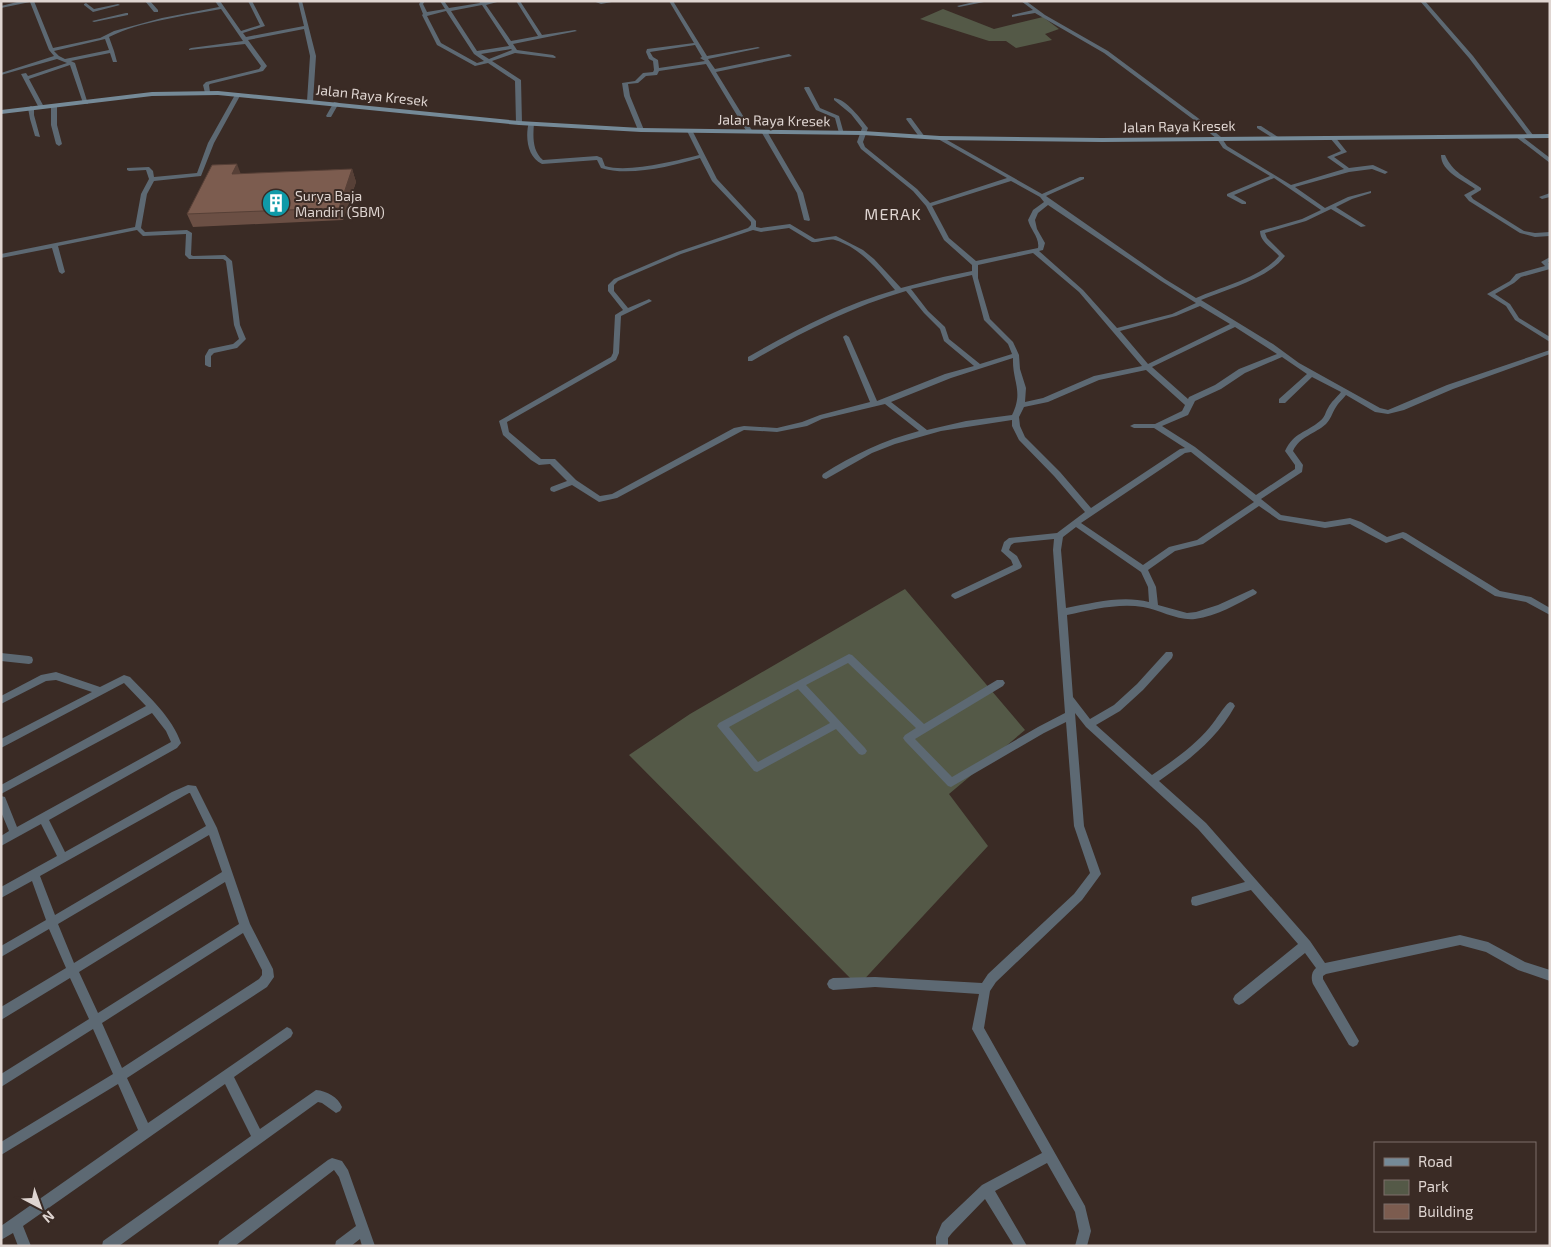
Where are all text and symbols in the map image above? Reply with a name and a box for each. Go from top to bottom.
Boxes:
street label: Jalan Raya Kresek [315,81,429,109]
street label: Jalan Raya Kresek [717,111,831,129]
street label: Jalan Raya Kresek [1122,117,1236,135]
place label: Surya Baja Mandiri (SBM) [295,187,385,220]
building icon: Surya Baja Mandiri (SBM) [261,188,291,218]
district label: MERAK [864,204,922,223]
legend [1374,1142,1536,1232]
text: Road [1418,1152,1453,1170]
text: Park [1418,1177,1449,1195]
north arrow [15,1182,65,1232]
text: Building [1418,1202,1474,1220]
text: N [39,1207,58,1227]

